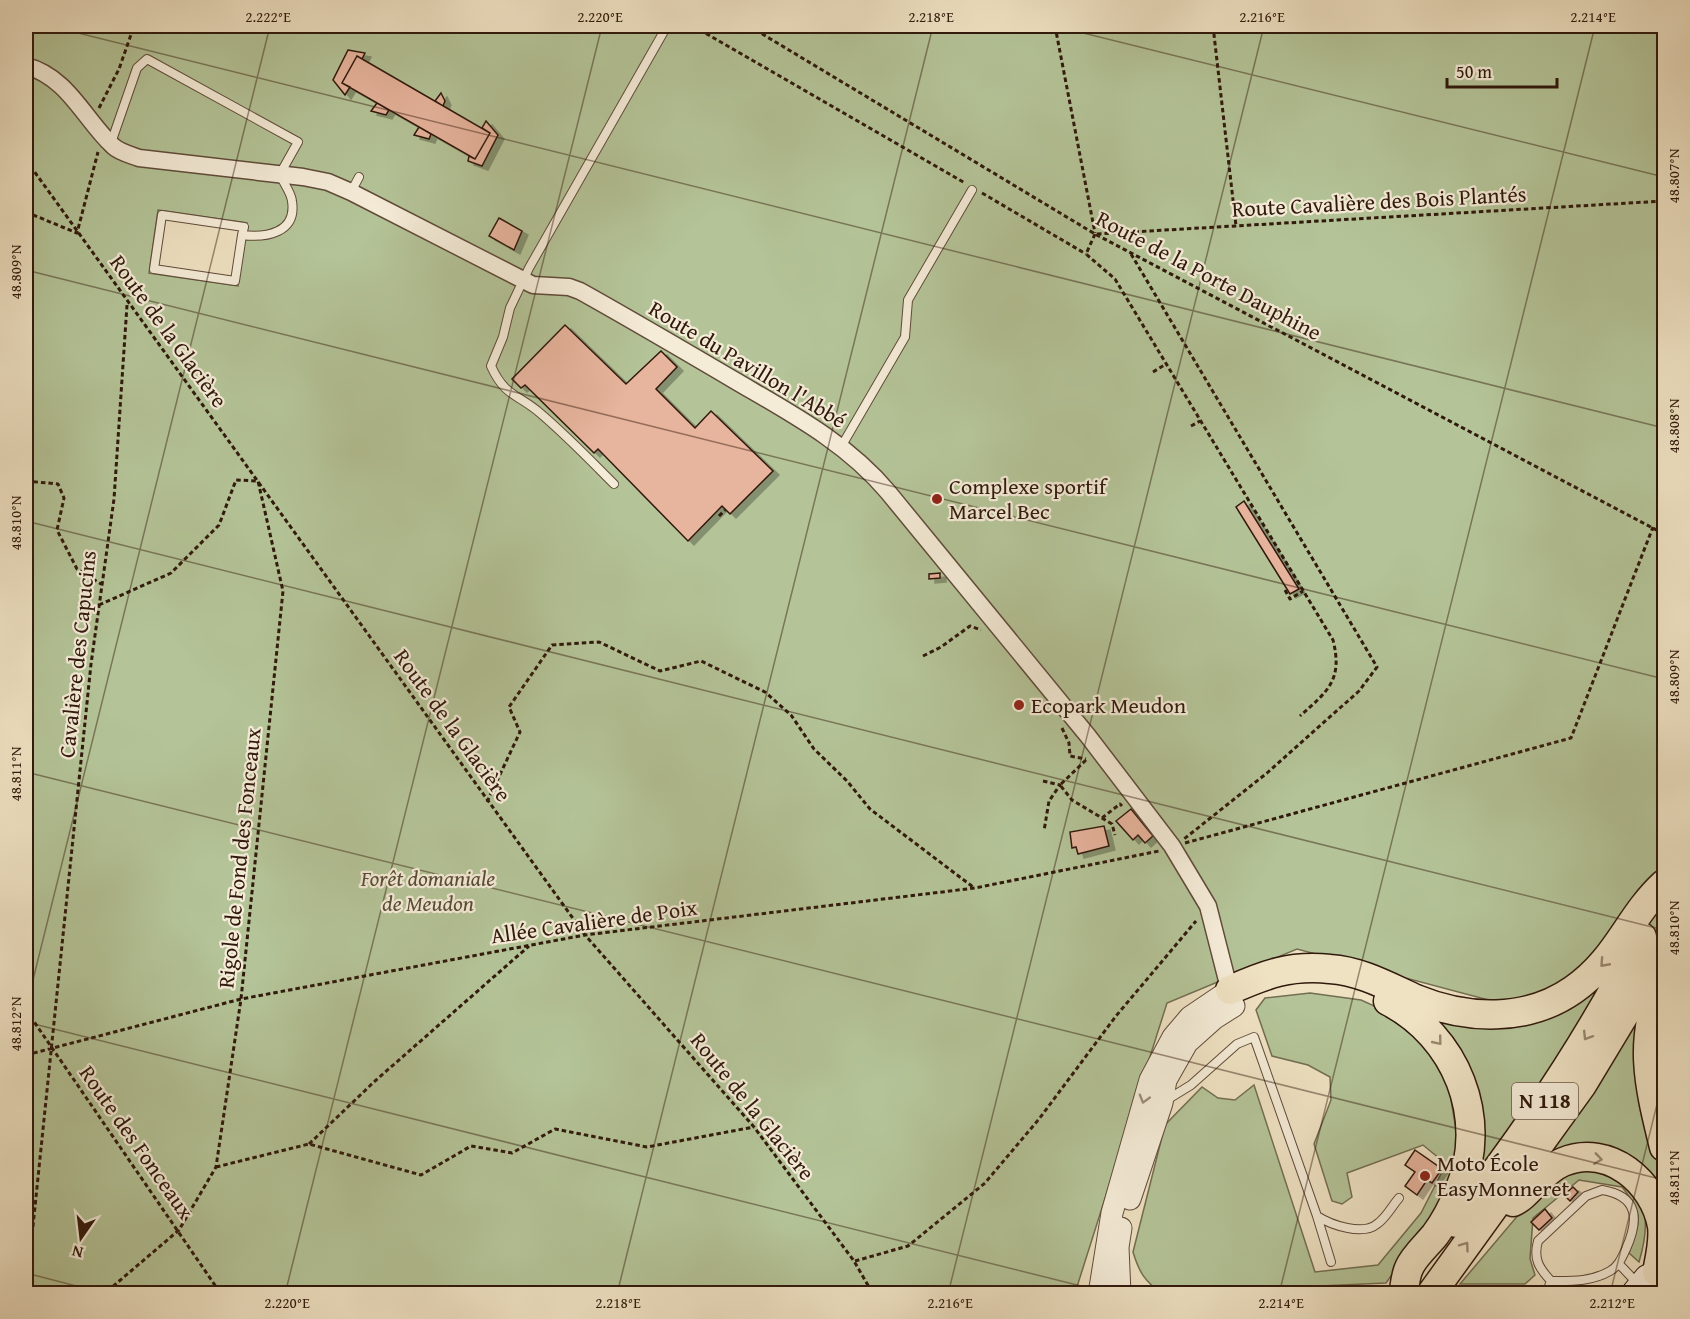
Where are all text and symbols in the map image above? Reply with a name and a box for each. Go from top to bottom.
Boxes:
text: 2.222°E [245,6,291,27]
text: 2.220°E [577,6,623,27]
text: 2.218°E [908,6,954,27]
text: 2.216°E [1239,6,1285,27]
text: 2.214°E [1570,6,1616,27]
scale bar [1447,51,1556,89]
text: 50 m [1456,58,1492,85]
text: 48.807°N [1663,148,1684,203]
street label: Route Cavalière des Bois Plantés [1231,177,1527,225]
street label: Route de la Porte Dauphine [1091,202,1327,348]
text: 48.809°N [5,244,26,299]
street label: Route de la Glacière [103,248,235,414]
street label: Route du Pavillon l'Abbé [643,292,853,436]
text: 48.808°N [1663,398,1684,453]
place label: Complexe sportif Marcel Bec [949,470,1109,527]
marker: Complexe sportif Marcel Bec [930,492,944,506]
text: 48.810°N [5,495,26,550]
street label: Cavalière des Capucins [50,549,104,759]
street label: Route de la Glacière [387,642,519,808]
text: 48.809°N [1663,649,1684,704]
place label: Ecopark Meudon [1031,689,1187,721]
marker: Ecopark Meudon [1012,698,1026,712]
street label: Rigole de Fond des Fonceaux [209,725,269,990]
text: 48.811°N [5,746,26,801]
park label: Forêt domaniale de Meudon [360,862,495,919]
street label: Allée Cavalière de Poix [489,891,700,951]
text: 48.810°N [1663,900,1684,955]
one-way arrow [1600,956,1611,967]
text: 48.812°N [5,996,26,1051]
street label: Route de la Glacière [683,1025,823,1187]
one-way arrow [1582,1030,1594,1040]
one-way arrow [1431,1034,1442,1045]
street label: Route des Fonceaux [72,1059,203,1226]
road number: N 118 [1512,1083,1578,1119]
one-way arrow [1139,1094,1152,1104]
place label: Moto École EasyMonneret [1437,1147,1570,1204]
text: 48.811°N [1663,1150,1684,1205]
one-way arrow [1594,1153,1603,1165]
marker: Moto École EasyMonneret [1418,1169,1432,1183]
north arrow [51,1208,111,1268]
text: N [69,1240,85,1265]
one-way arrow [1458,1242,1469,1253]
text: 2.220°E [264,1292,310,1313]
text: 2.218°E [595,1292,641,1313]
text: 2.216°E [927,1292,973,1313]
text: 2.214°E [1258,1292,1304,1313]
text: 2.212°E [1589,1292,1635,1313]

